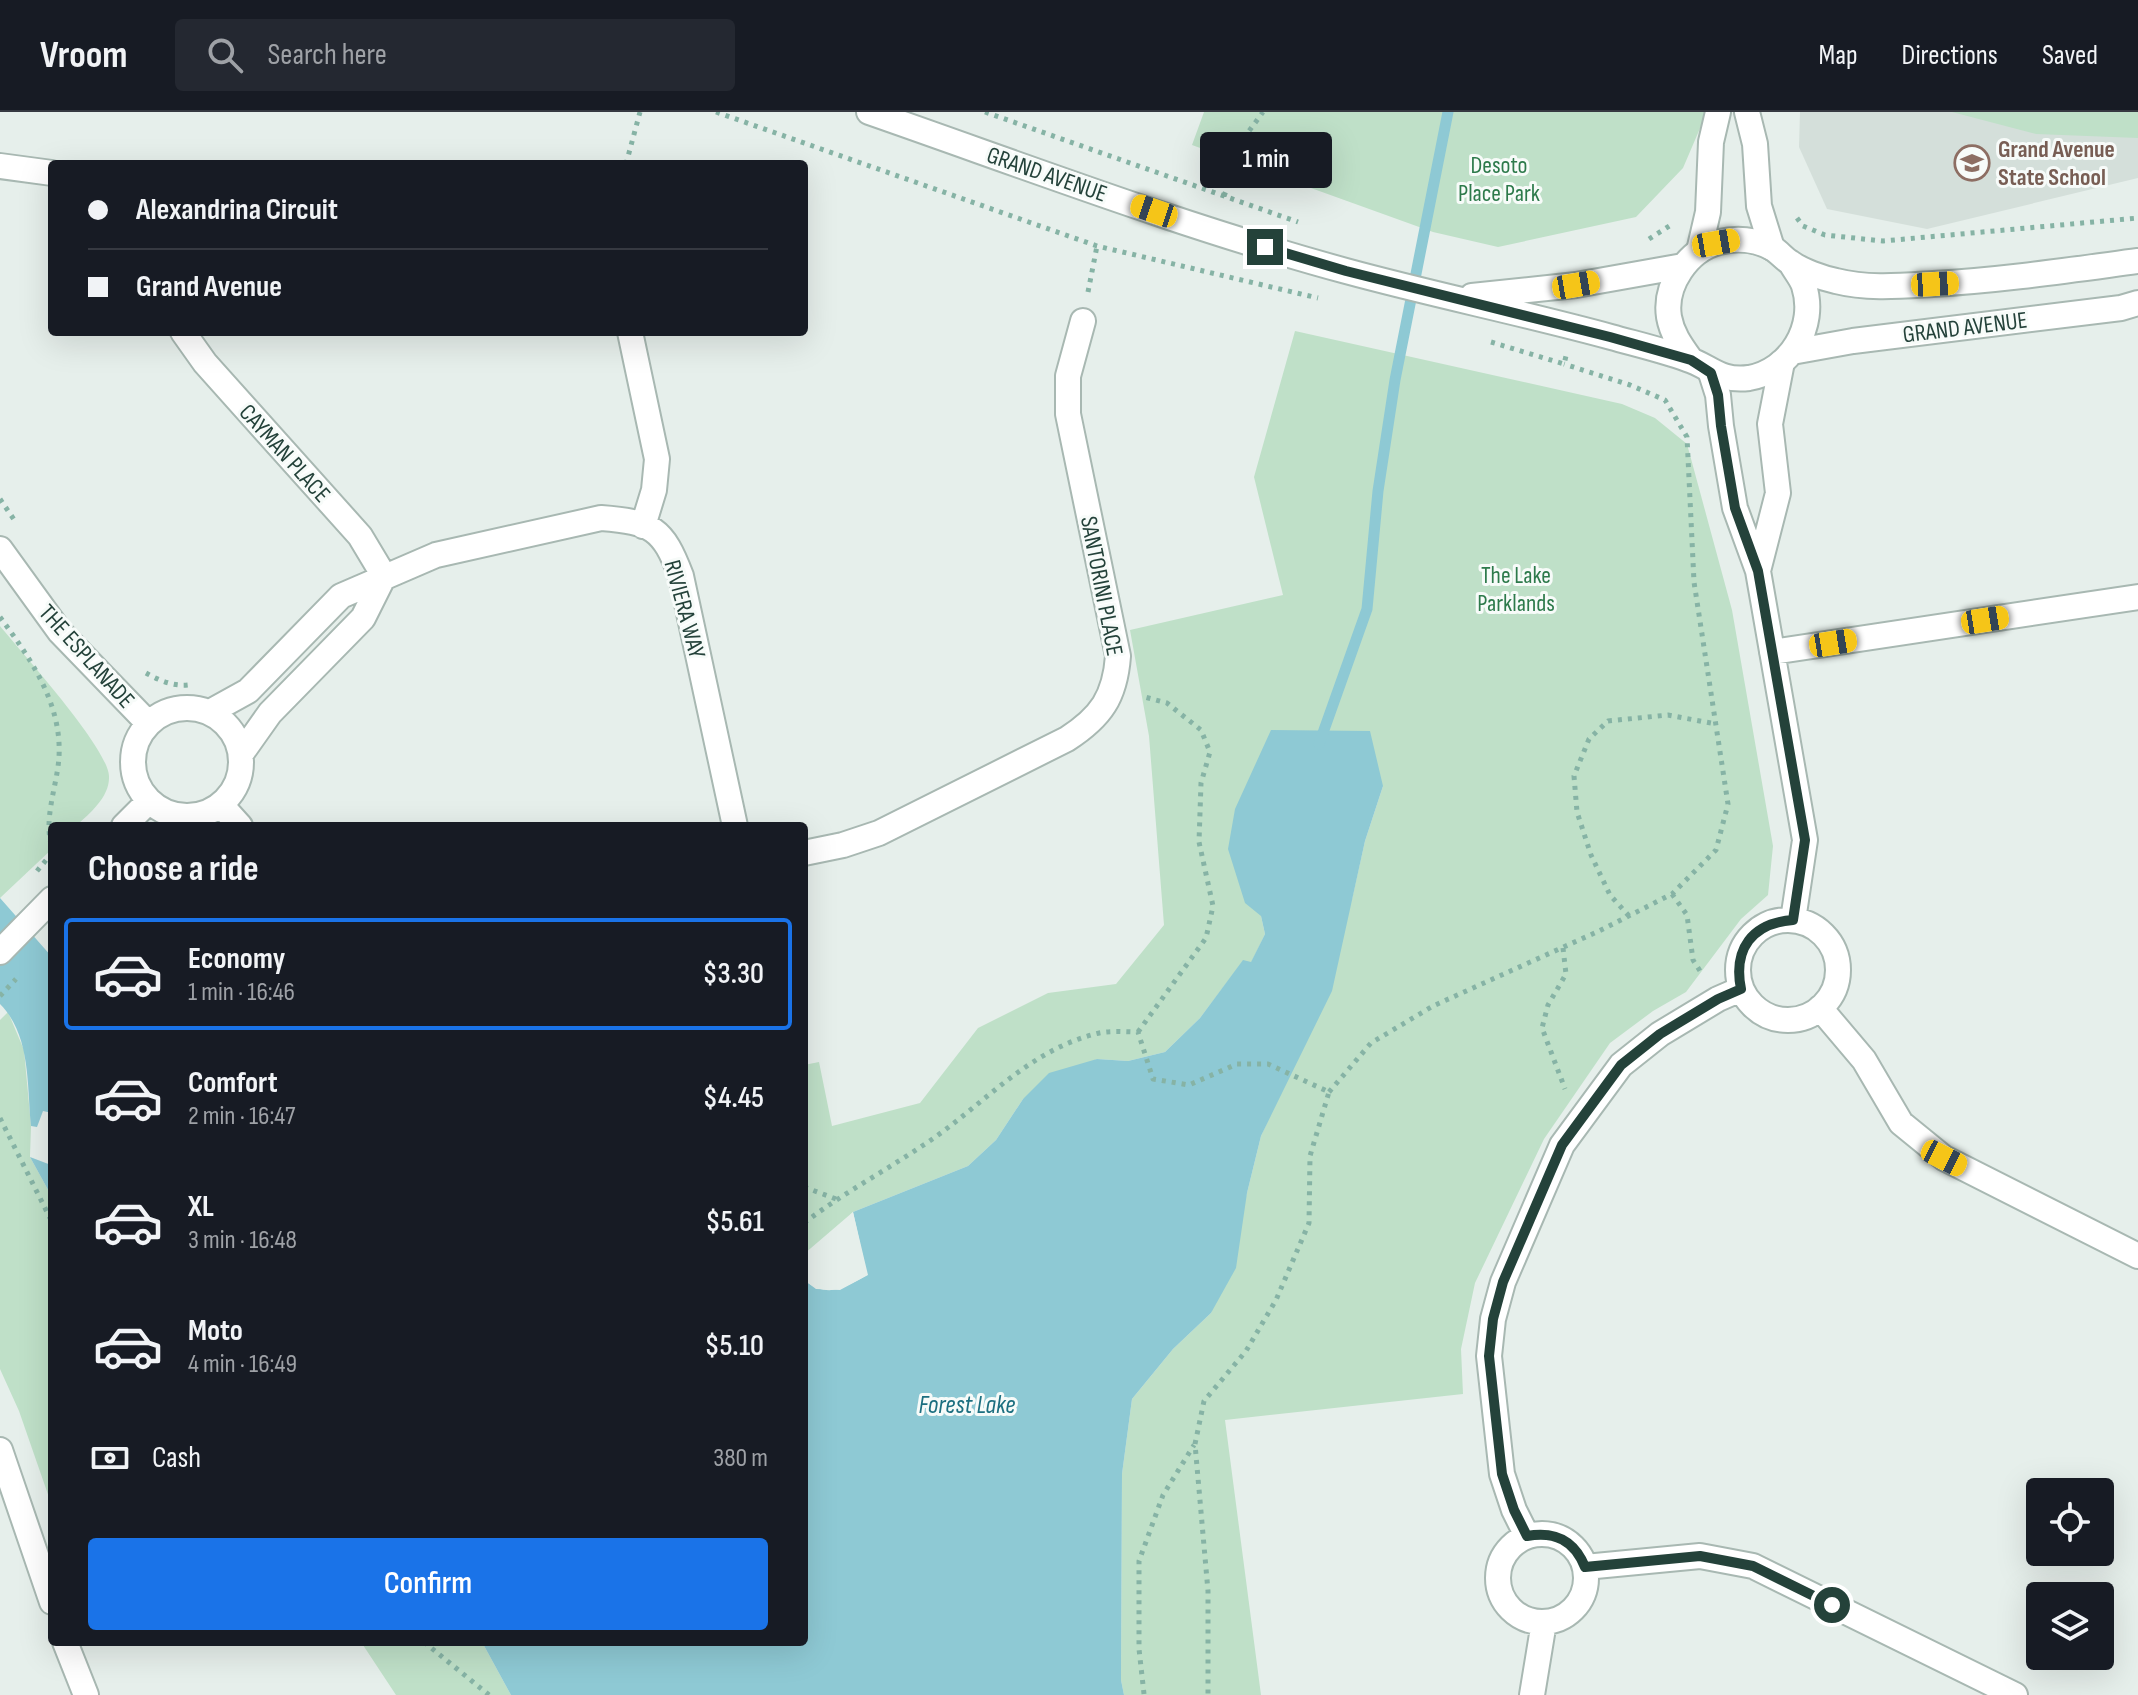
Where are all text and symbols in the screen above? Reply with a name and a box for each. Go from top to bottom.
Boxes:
search box [175,19,735,91]
text: Vroom [40,33,127,78]
icon: search [203,33,247,77]
text: Search here [267,37,387,73]
text: Map [1819,39,1858,72]
text: Directions [1902,39,1998,72]
text: Saved [2042,39,2098,72]
callout: 1 min [1199,131,1331,187]
place label: Grand Avenue State School [1998,135,2115,192]
street label: GRAND AVENUE [983,140,1111,209]
text: 1 min [1242,144,1290,175]
school or university icon: Grand Avenue State School [1953,144,1991,182]
park label: Desoto Place Park [1458,151,1540,208]
text: Alexandrina Circuit [136,192,338,228]
car [1127,192,1181,230]
car [1690,227,1742,259]
route end [1247,229,1283,265]
text: Grand Avenue [136,269,282,305]
car [1550,269,1602,301]
car [1910,271,1960,297]
street label: GRAND AVENUE [1901,305,2029,350]
street label: CAYMAN PLACE [233,398,336,509]
street label: SANTORINI PLACE [1074,514,1129,658]
street label: RIVIERA WAY [657,557,712,662]
park label: The Lake Parklands [1477,561,1555,618]
street label: THE ESPLANADE [33,599,141,714]
car [1959,604,2011,636]
car [1807,627,1859,659]
text: Choose a ride [88,848,259,891]
icon: car [92,938,164,1010]
text: Economy [188,941,285,977]
text: $3.30 [702,956,764,992]
text: 1 min · 16:46 [188,977,295,1008]
icon: car [92,1062,164,1134]
text: Comfort [188,1065,278,1101]
text: $4.45 [703,1080,764,1116]
text: 2 min · 16:47 [188,1101,295,1132]
car [1917,1136,1971,1180]
icon: car [92,1186,164,1258]
text: XL [188,1189,214,1225]
text: $5.61 [706,1204,764,1240]
text: 3 min · 16:48 [188,1225,297,1256]
icon: car [92,1310,164,1382]
text: Moto [188,1313,243,1349]
text: $5.10 [704,1328,764,1364]
text: 4 min · 16:49 [188,1349,297,1380]
water label: Forest Lake [919,1390,1015,1421]
icon: cash [88,1436,132,1480]
text: Cash [152,1440,201,1476]
text: 380 m [713,1443,768,1474]
map controls [2026,1478,2114,1670]
button: locate [2026,1478,2114,1566]
button: Confirm [88,1538,768,1630]
button: layers [2026,1582,2114,1670]
route start [1814,1587,1850,1623]

